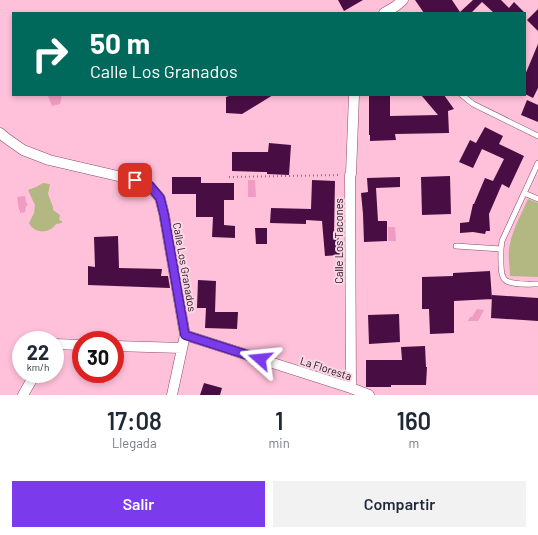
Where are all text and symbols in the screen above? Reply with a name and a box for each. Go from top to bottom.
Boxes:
text: 50 m [90,26,150,60]
icon: right [24,28,76,80]
text: Calle Los Granados [90,60,238,82]
pin [118,163,152,197]
icon: arrive [124,169,146,191]
street label: Calle Los Tacones [332,198,345,284]
street label: Calle Los Granados [171,221,199,313]
speed limit sign: 30 [72,331,124,383]
position arrow [239,338,281,380]
text: 22 [27,340,49,364]
street label: La Floresta [299,354,353,382]
text: km/h [27,361,49,373]
text: 17:08 [107,406,162,435]
text: 1 [275,406,283,435]
text: 160 [396,406,431,435]
text: Llegada [112,435,157,451]
text: min [269,435,290,451]
text: m [408,435,419,451]
button: Salir [12,481,265,527]
button: Compartir [273,481,526,527]

